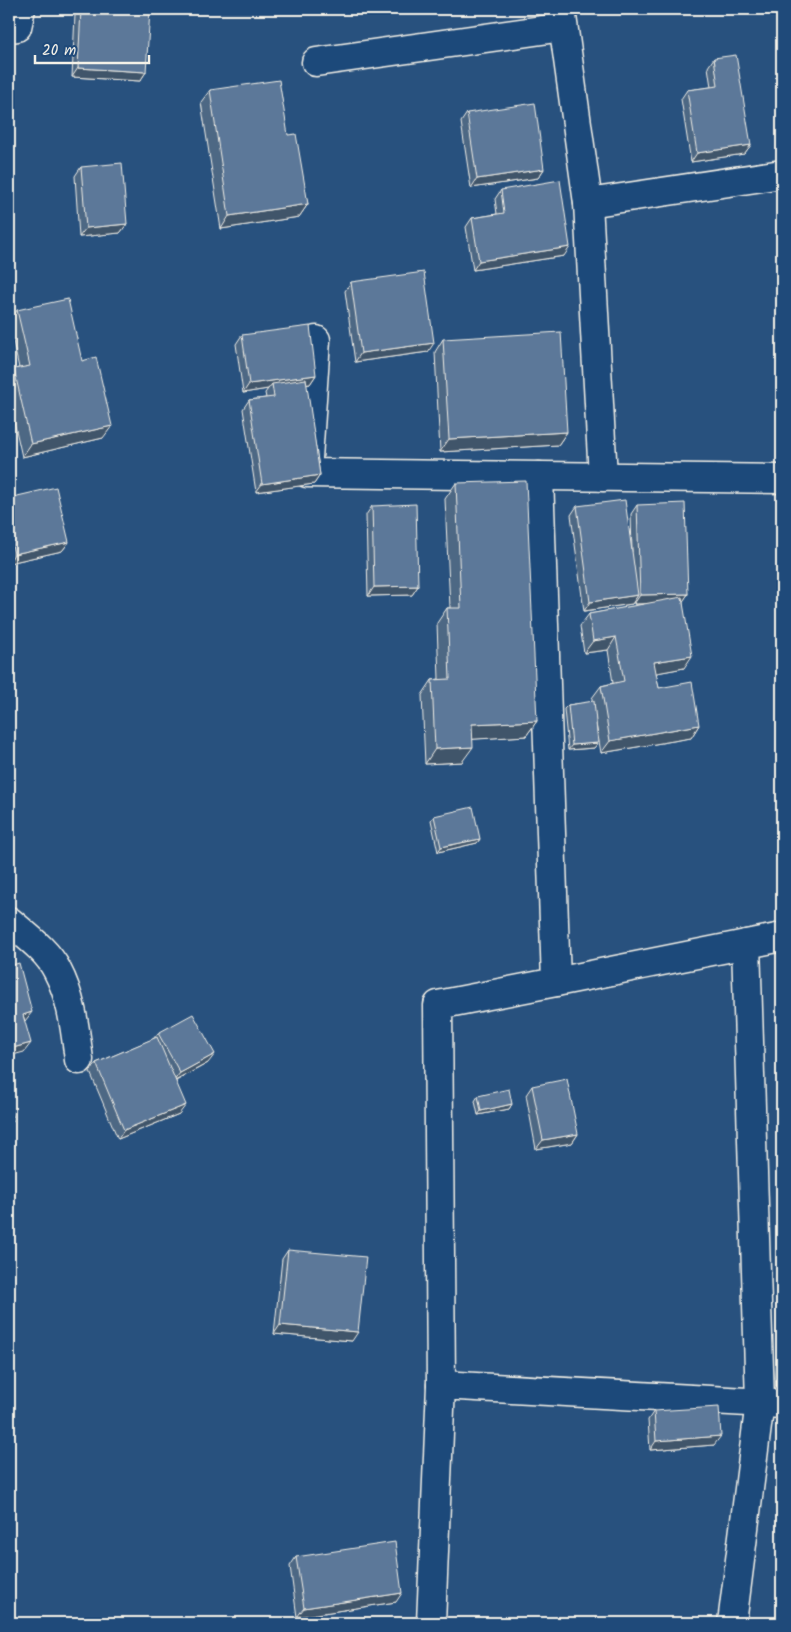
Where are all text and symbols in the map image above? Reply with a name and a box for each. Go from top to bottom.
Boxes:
scale bar [35,32,149,64]
text: 20 m [42,39,76,63]

